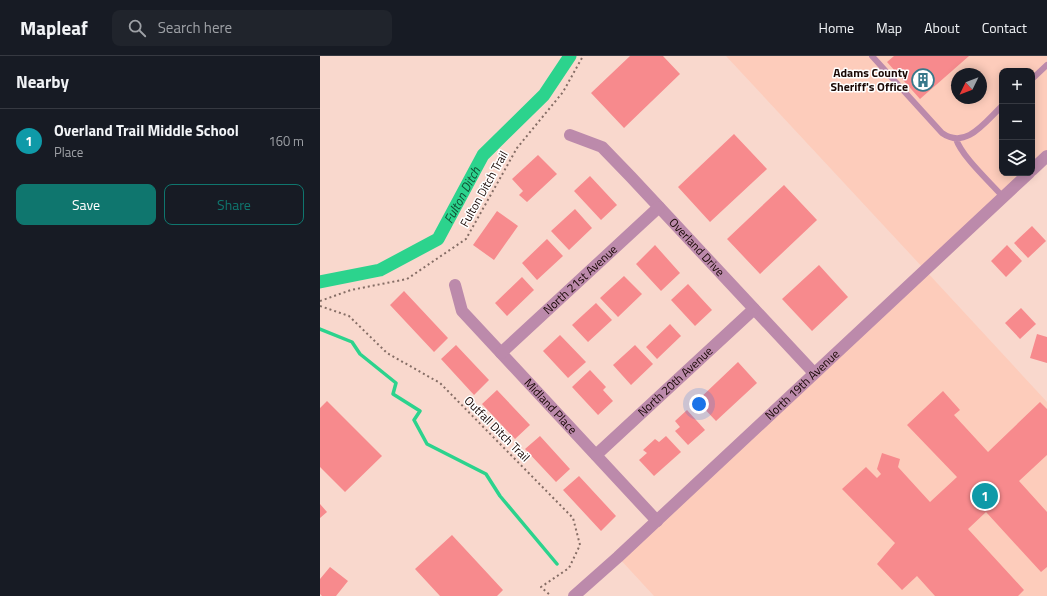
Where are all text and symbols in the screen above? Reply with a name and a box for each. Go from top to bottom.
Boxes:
search box [112,10,392,46]
text: Mapleaf [20,13,88,42]
text: Search here [158,16,232,39]
icon: search [126,17,148,39]
text: Home [819,17,854,38]
text: Map [876,17,902,38]
text: About [924,17,960,38]
text: Contact [982,17,1027,38]
place label: Adams County Sheriff's Office [831,63,908,96]
building icon: Adams County Sheriff's Office [910,67,936,93]
north arrow [951,68,987,104]
map controls [999,68,1035,176]
button: + [999,68,1035,104]
text: Nearby [16,69,69,95]
button: − [999,104,1035,140]
text: Overland Trail Middle School [54,119,239,142]
text: 1 [25,131,33,151]
text: 160 m [268,131,304,151]
button: layers [999,140,1035,176]
text: Place [54,142,83,162]
street label: Fulton Ditch Trail [457,149,511,229]
water label: Fulton Ditch [440,164,484,226]
button: Save [16,184,156,225]
button: Share [164,184,304,225]
street label: Overland Drive [665,213,729,281]
street label: North 21st Avenue [539,240,621,319]
street label: North 20th Avenue [633,342,717,421]
street label: North 19th Avenue [760,345,844,424]
street label: Midland Place [520,374,582,438]
street label: Outfall Ditch Trail [460,391,535,466]
your location [689,394,709,414]
pin: 1 [972,481,998,511]

